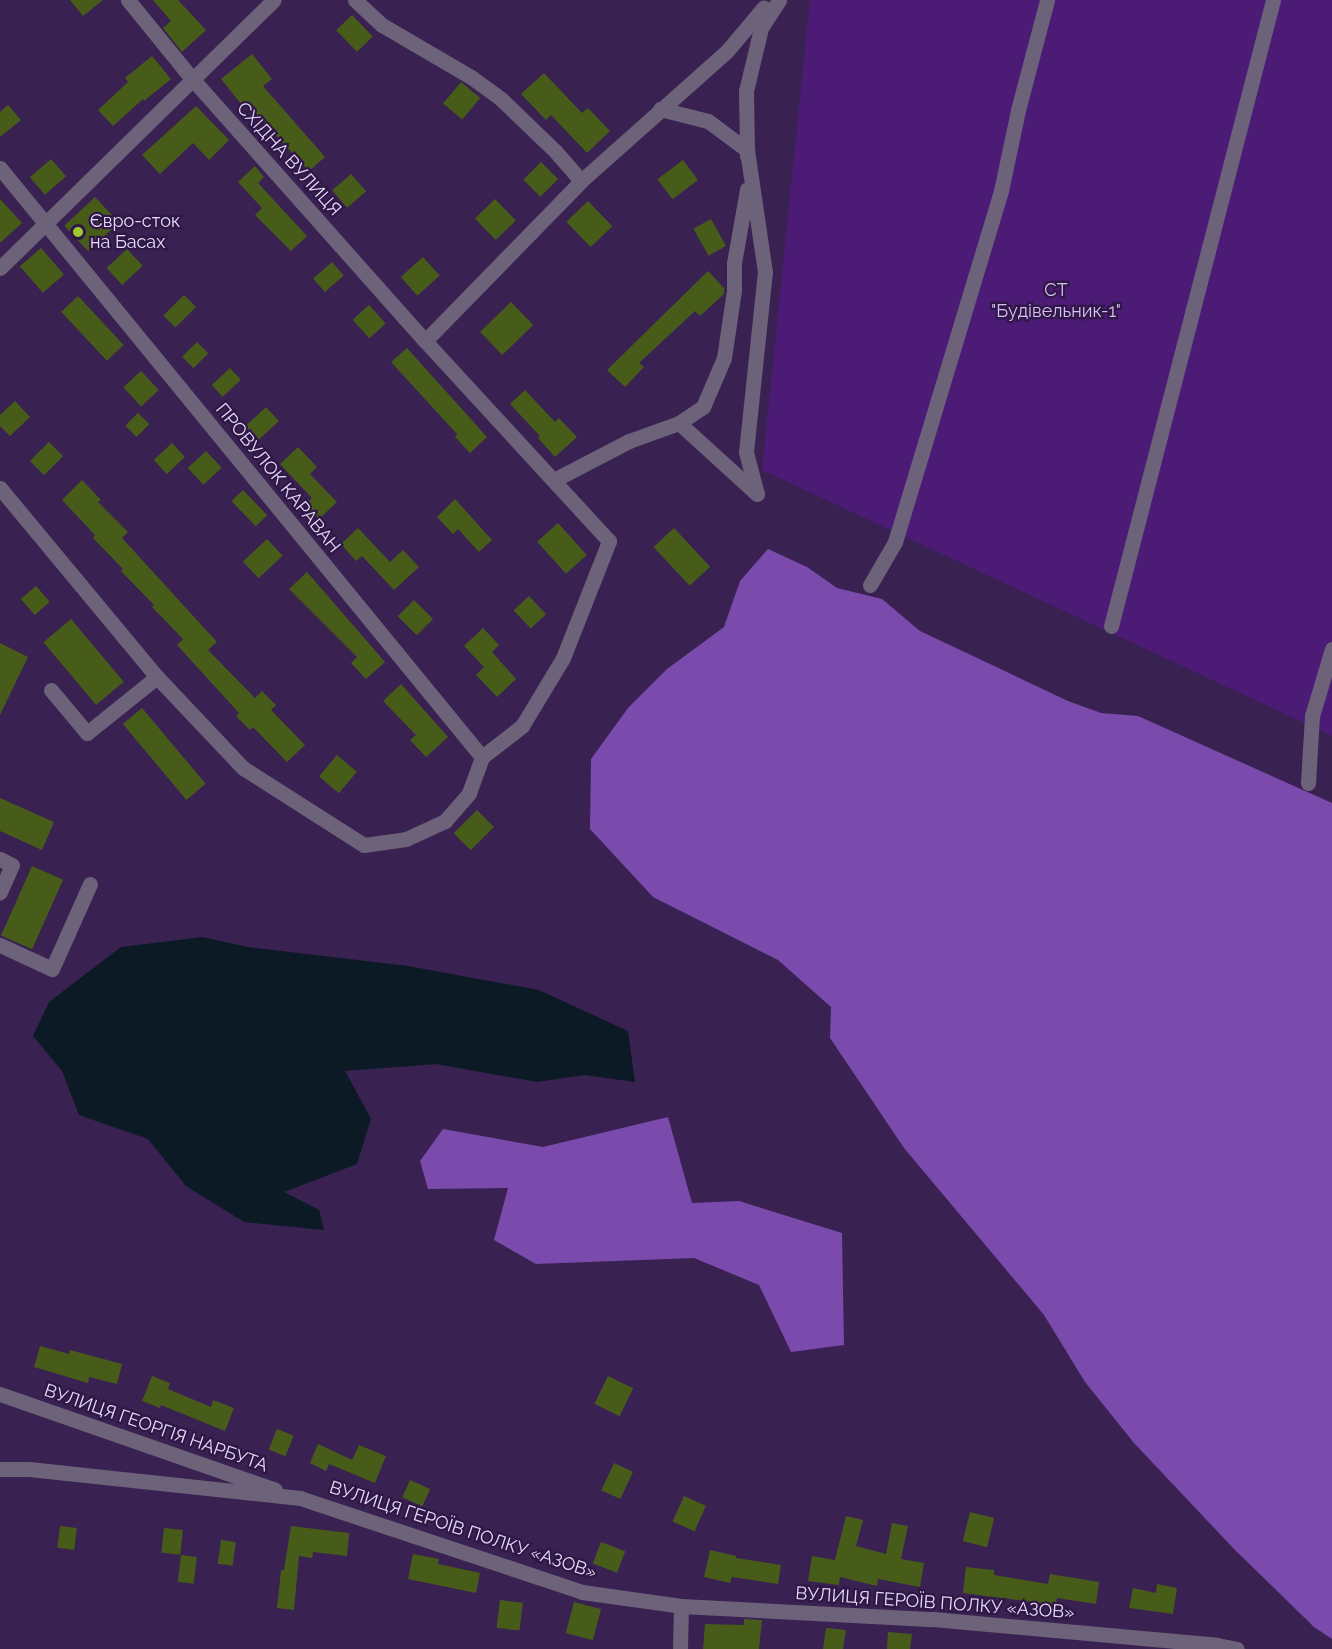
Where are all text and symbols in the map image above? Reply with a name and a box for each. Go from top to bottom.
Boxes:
street label: СХІДНА ВУЛИЦЯ [232,97,346,221]
place label: Євро-сток на Басах [90,211,180,254]
marker: Євро-сток на Басах [71,225,85,239]
park label: СТ "Будівельник-1" [991,280,1121,322]
street label: ПРОВУЛОК КАРАВАН [211,399,345,557]
street label: ВУЛИЦЯ ГЕОРГІЯ НАРБУТА [41,1380,271,1476]
street label: ВУЛИЦЯ ГЕРОЇВ ПОЛКУ «АЗОВ» [327,1477,599,1583]
street label: ВУЛИЦЯ ГЕРОЇВ ПОЛКУ «АЗОВ» [795,1582,1075,1624]

